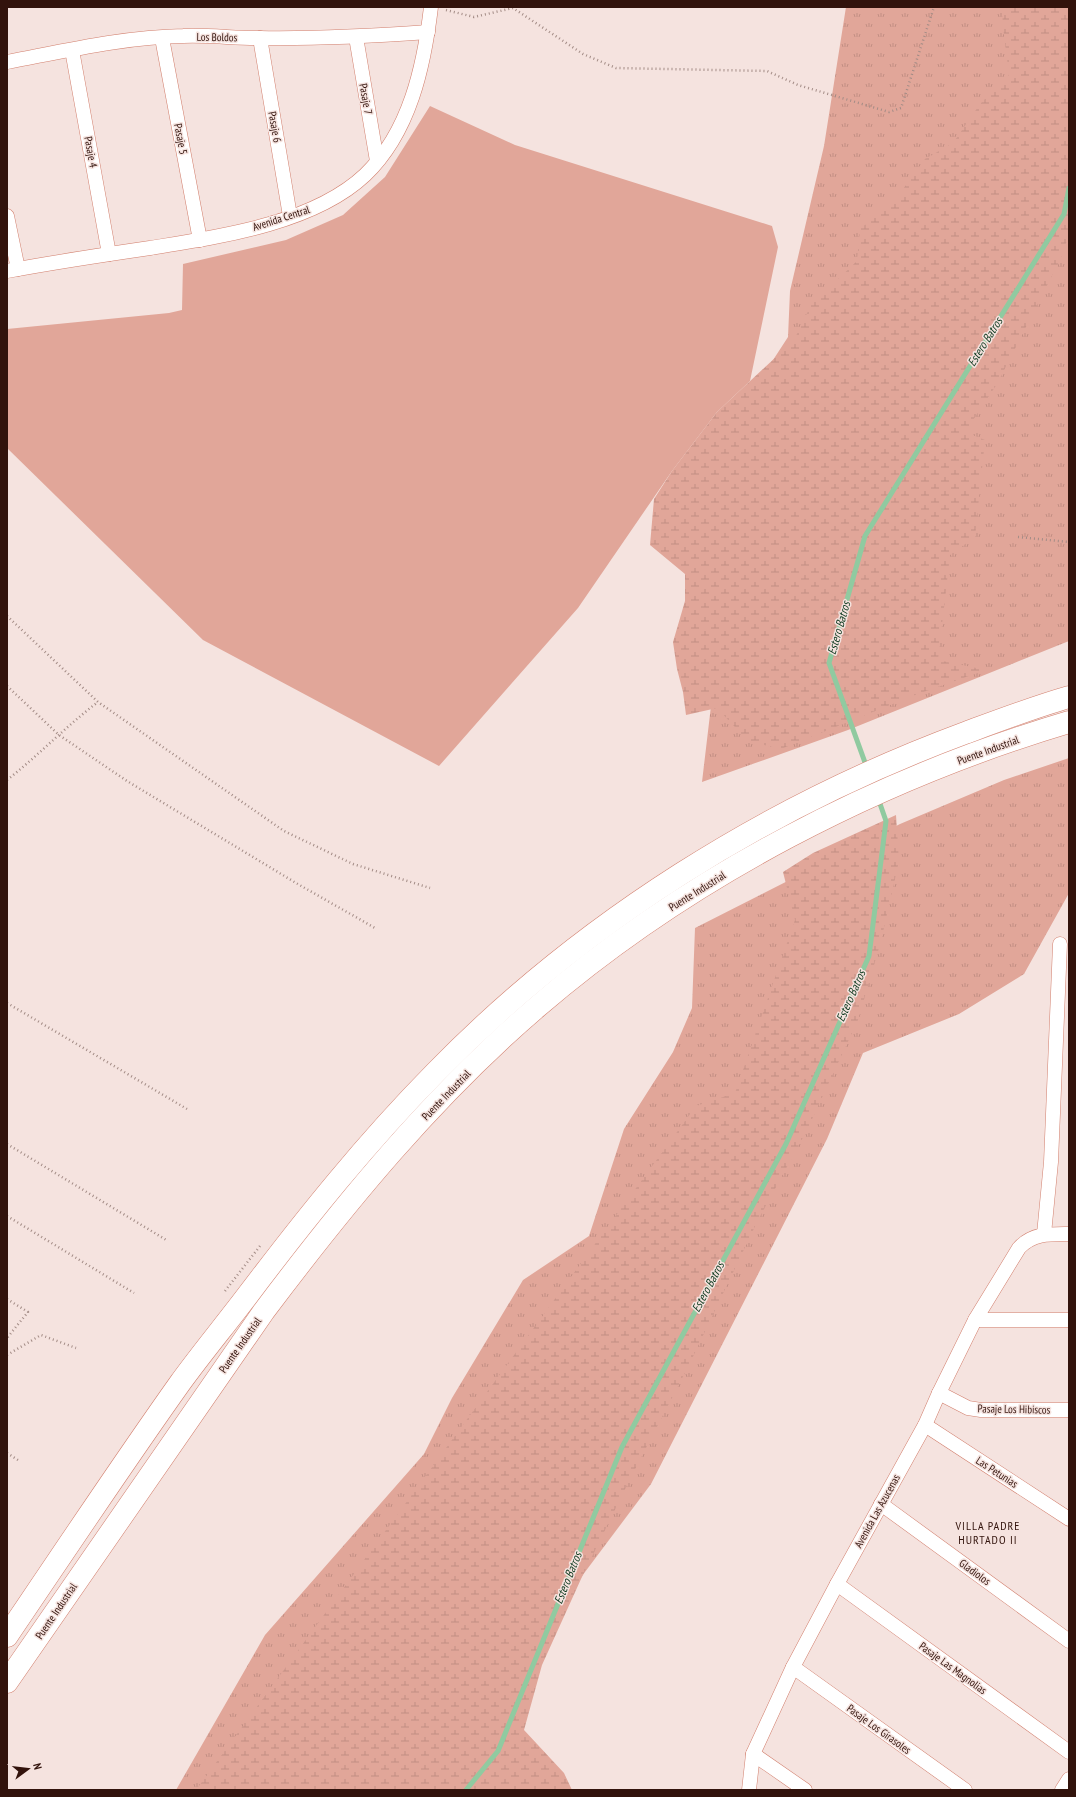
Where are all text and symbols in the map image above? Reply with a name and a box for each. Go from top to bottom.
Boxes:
street label: Los Boldos [197,30,238,44]
street label: Pasaje 7 [356,82,376,116]
street label: Pasaje 6 [265,110,285,144]
street label: Pasaje 5 [171,122,191,156]
street label: Pasaje 4 [81,135,101,169]
street label: Avenida Central [251,202,312,234]
water label: Estero Batros [964,313,1006,369]
water label: Estero Batros [824,598,854,656]
street label: Puente Industrial [955,732,1021,768]
street label: Puente Industrial [666,868,728,914]
water label: Estero Batros [833,966,869,1024]
street label: Puente Industrial [419,1067,474,1123]
water label: Estero Batros [688,1257,728,1314]
street label: Puente Industrial [216,1314,265,1376]
street label: Pasaje Los Hibiscos [978,1401,1051,1417]
street label: Las Petunias [973,1453,1021,1491]
street label: Avenida Las Azucenas [851,1472,903,1550]
district label: VILLA PADRE HURTADO II [955,1518,1020,1547]
water label: Estero Batros [550,1548,585,1606]
street label: Gladiolos [957,1556,994,1588]
street label: Puente Industrial [32,1580,80,1642]
street label: Pasaje Las Magnolias [916,1639,990,1697]
street label: Pasaje Los Girasoles [844,1701,914,1757]
north arrow [8,1749,48,1789]
text: N [30,1762,45,1771]

